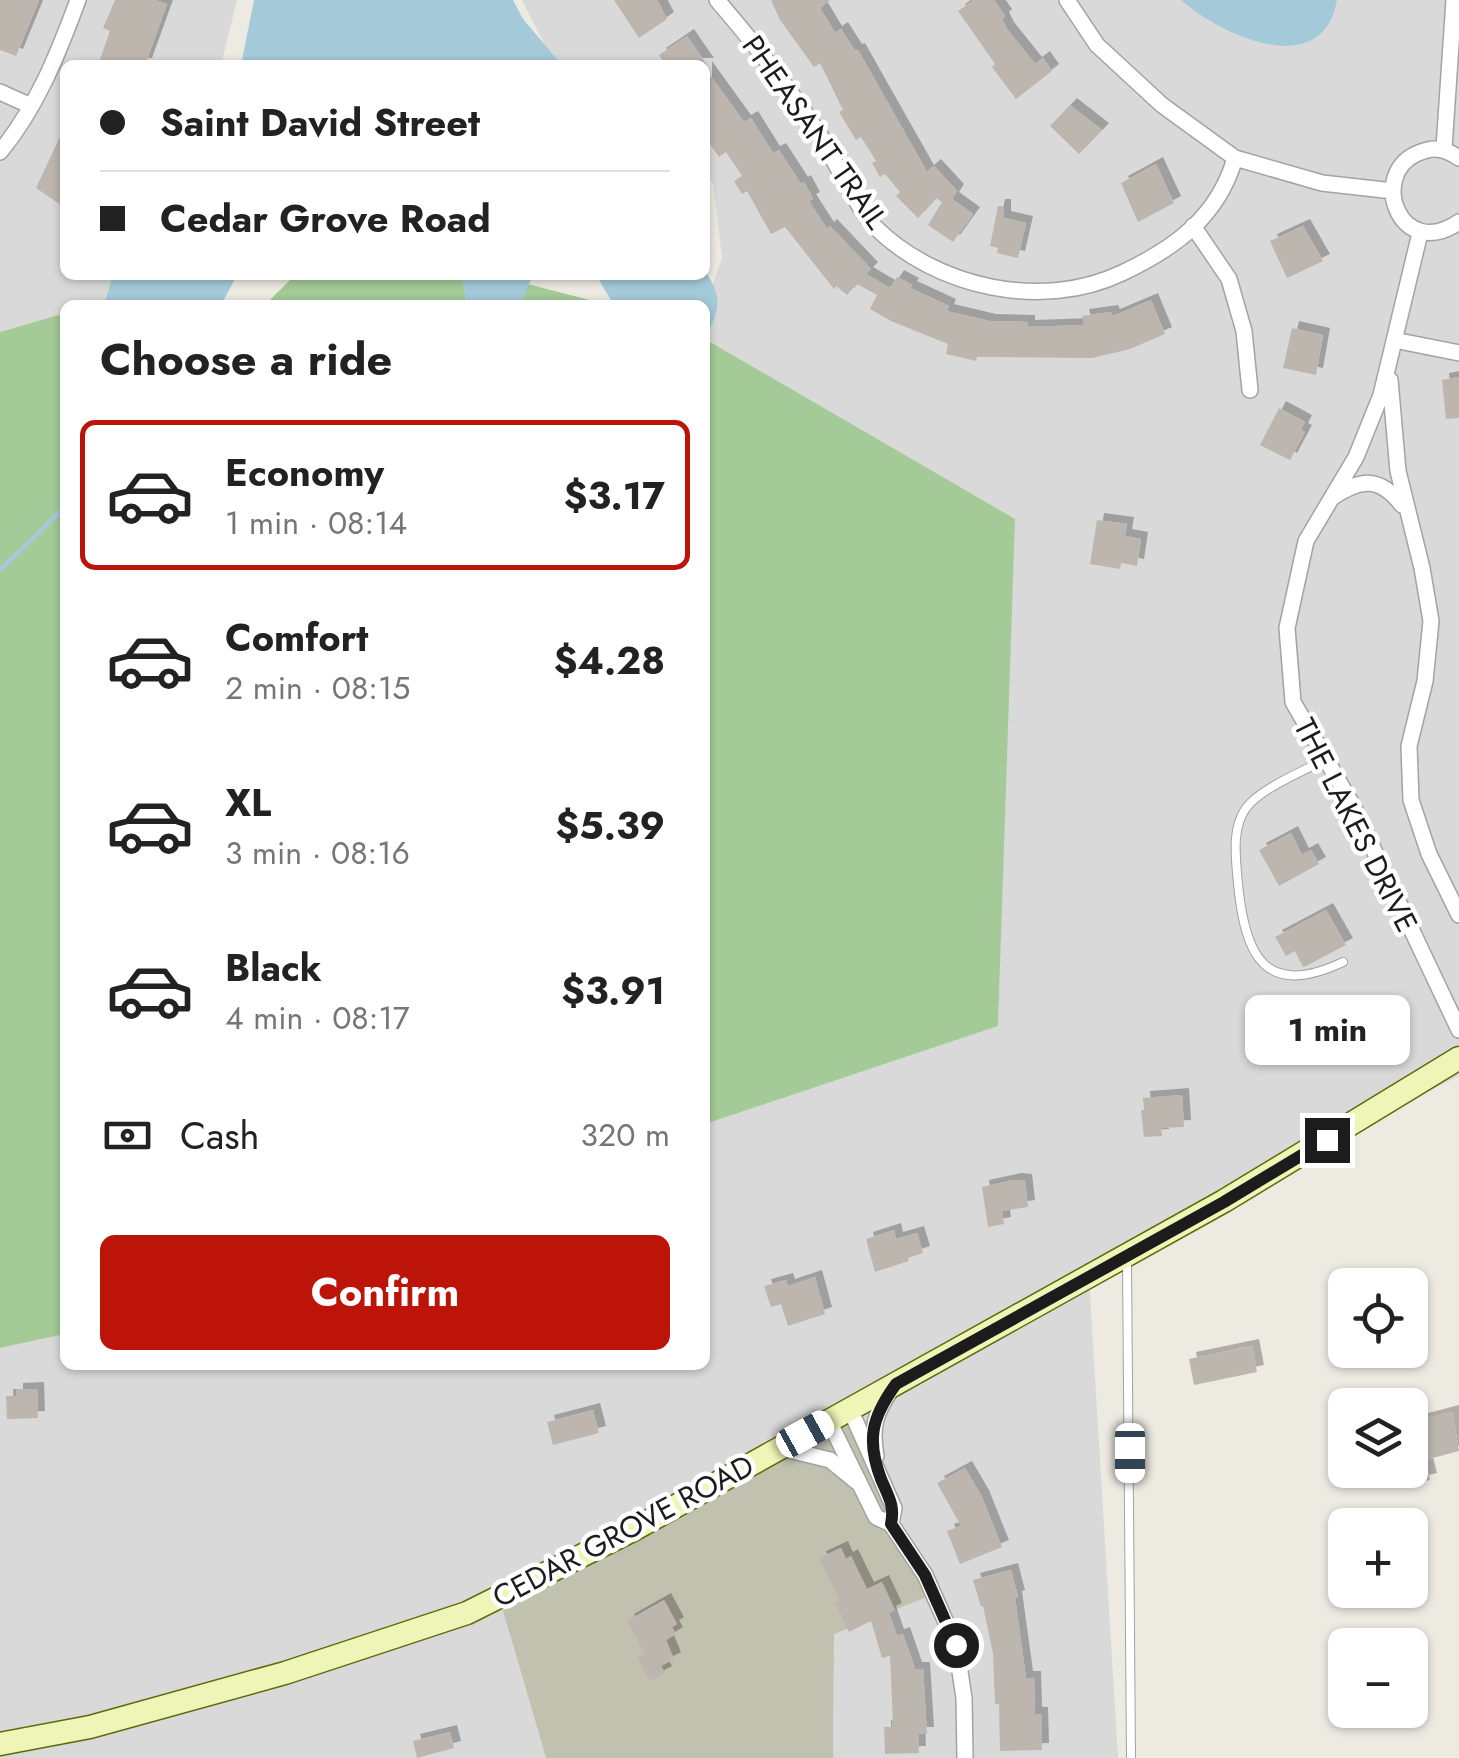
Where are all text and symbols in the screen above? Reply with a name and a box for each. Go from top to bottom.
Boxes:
street label: PHEASANT TRAIL [732,26,898,238]
text: Saint David Street [160,95,480,150]
text: Cedar Grove Road [160,191,491,246]
text: Choose a ride [100,327,392,392]
text: Economy [225,445,384,500]
icon: car [105,450,195,540]
text: $3.17 [564,468,665,523]
text: 1 min · 08:14 [225,500,407,546]
text: Comfort [225,610,368,665]
icon: car [105,615,195,705]
text: $4.28 [554,633,665,688]
text: 2 min · 08:15 [225,665,410,711]
street label: THE LAKES DRIVE [1284,711,1428,939]
text: XL [225,775,271,830]
icon: car [105,780,195,870]
text: $5.39 [556,798,665,853]
text: 3 min · 08:16 [225,830,410,876]
text: Black [225,940,322,995]
icon: car [105,945,195,1035]
text: $3.91 [561,963,665,1018]
text: 4 min · 08:17 [225,995,410,1041]
callout: 1 min [1244,995,1410,1065]
text: 1 min [1288,1007,1367,1053]
icon: cash [100,1108,155,1163]
text: Cash [180,1108,260,1163]
text: 320 m [581,1112,670,1158]
route end [1305,1118,1350,1163]
button: Confirm [100,1235,670,1350]
map controls [1328,1268,1428,1728]
button: locate [1328,1268,1428,1368]
button: layers [1328,1388,1428,1488]
car [771,1406,839,1462]
car [1115,1423,1145,1483]
street label: CEDAR GROVE ROAD [485,1444,761,1618]
button: + [1328,1508,1428,1608]
route start [934,1623,979,1668]
button: − [1328,1628,1428,1728]

